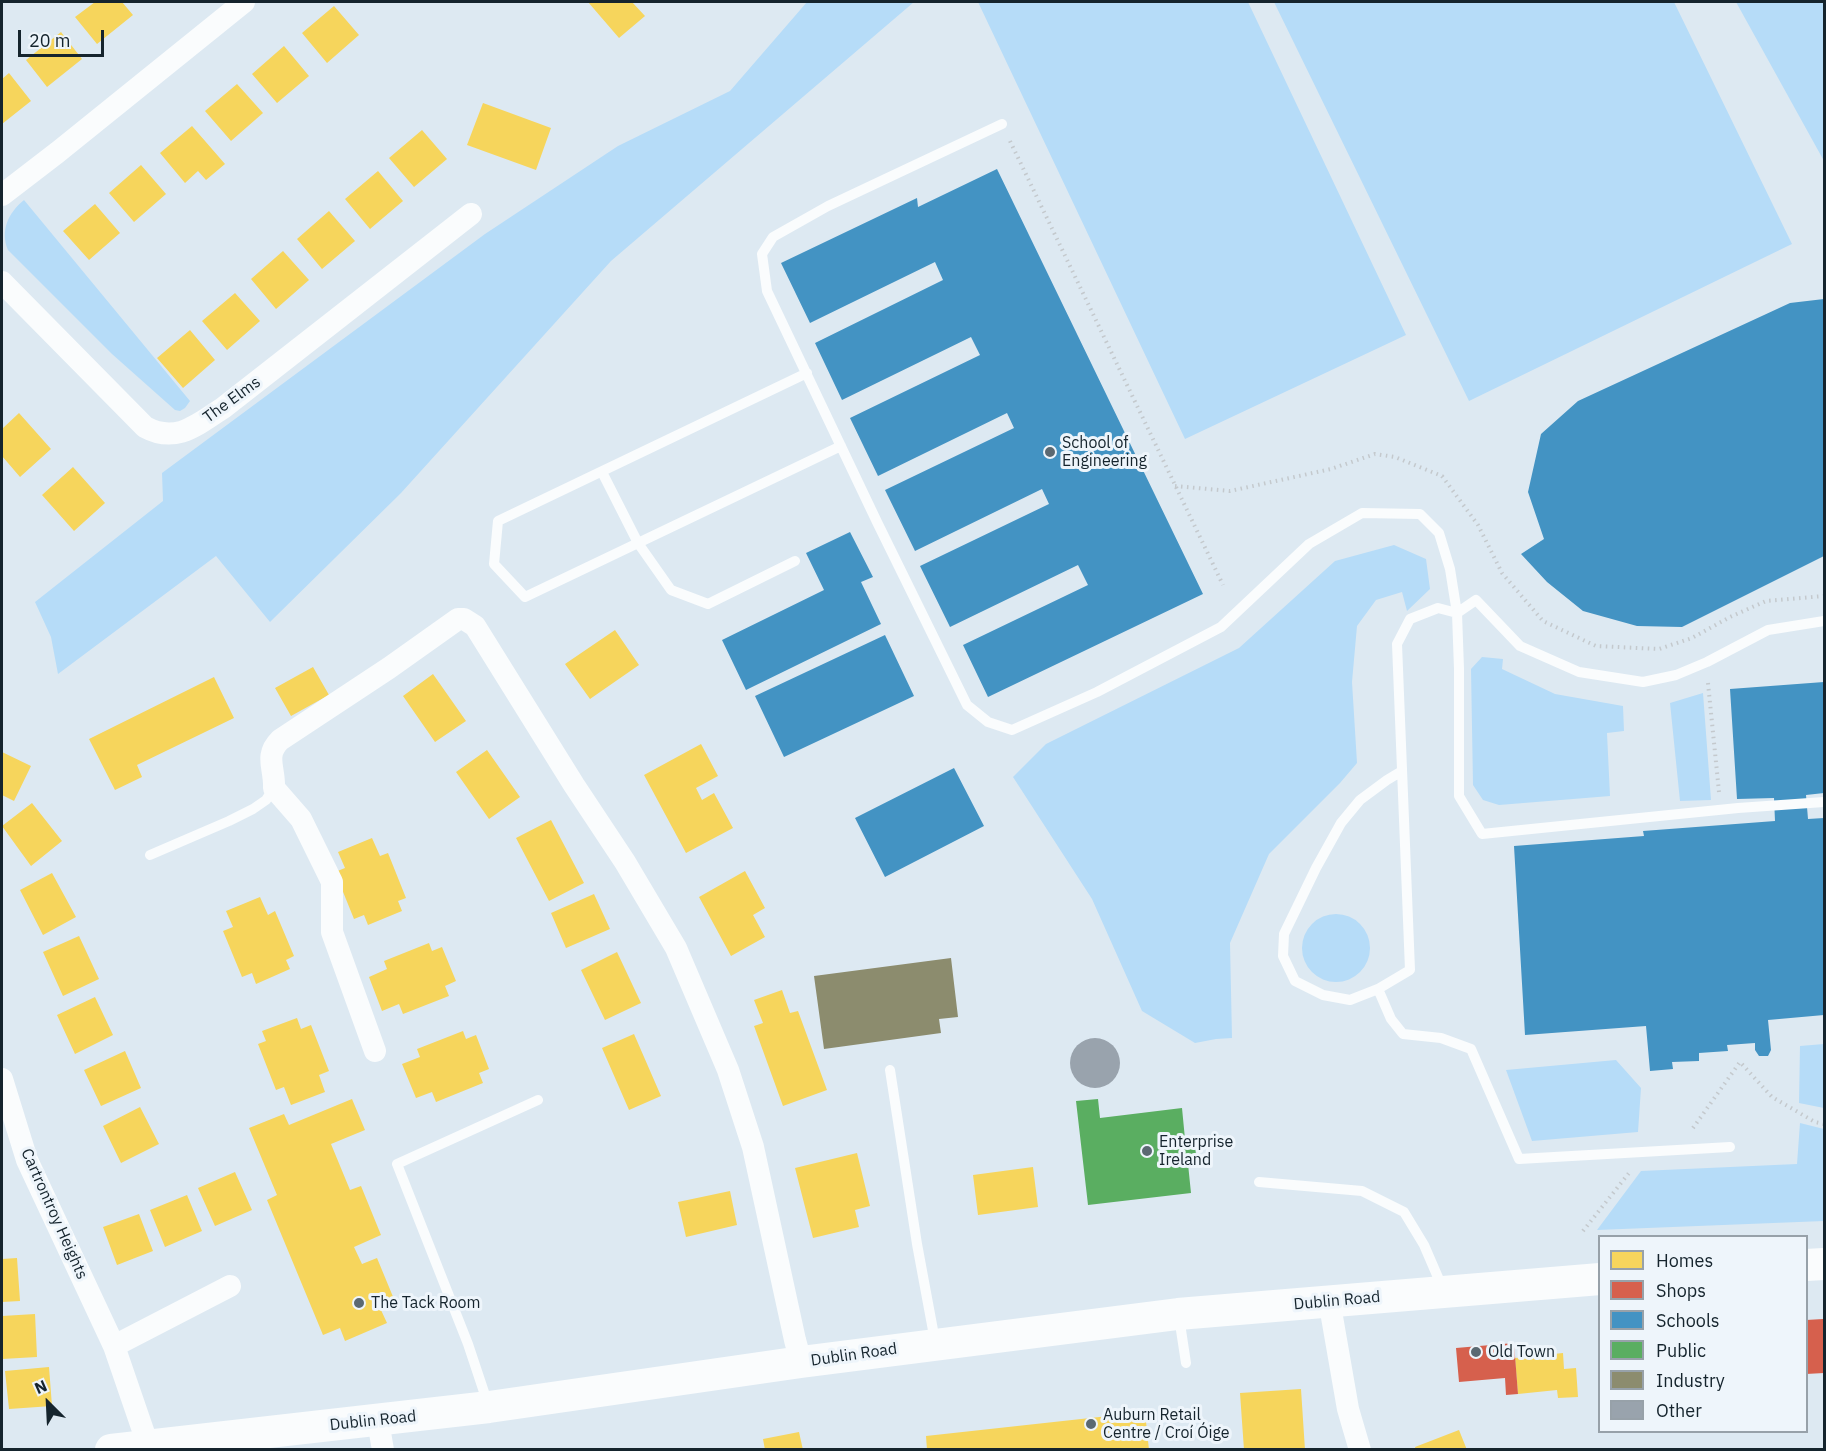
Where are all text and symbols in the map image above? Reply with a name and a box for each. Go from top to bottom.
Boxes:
scale bar [21,18,106,56]
text: 20 m [29,29,71,52]
street label: The Elms [200,373,264,427]
place label: School of Engineering [1062,433,1147,471]
marker: School of Engineering [1043,445,1057,459]
place label: Enterprise Ireland [1159,1132,1233,1170]
marker: Enterprise Ireland [1140,1144,1154,1158]
street label: Cartrontroy Heights [17,1146,91,1282]
legend [1598,1235,1808,1433]
text: Homes [1656,1249,1713,1272]
text: Shops [1656,1279,1706,1302]
street label: Dublin Road [1293,1288,1381,1314]
place label: The Tack Room [371,1293,481,1313]
marker: The Tack Room [352,1296,366,1310]
text: Schools [1656,1309,1720,1332]
street label: Dublin Road [810,1339,898,1371]
text: Public [1656,1339,1706,1362]
place label: Old Town [1488,1342,1555,1362]
marker: Old Town [1469,1345,1483,1359]
text: Industry [1656,1369,1725,1392]
north arrow [18,1373,78,1433]
text: N [31,1375,50,1398]
text: Other [1656,1399,1702,1422]
place label: Auburn Retail Centre / Croí Óige [1103,1405,1230,1443]
street label: Dublin Road [329,1407,417,1435]
marker: Auburn Retail Centre / Croí Óige [1084,1417,1098,1431]

